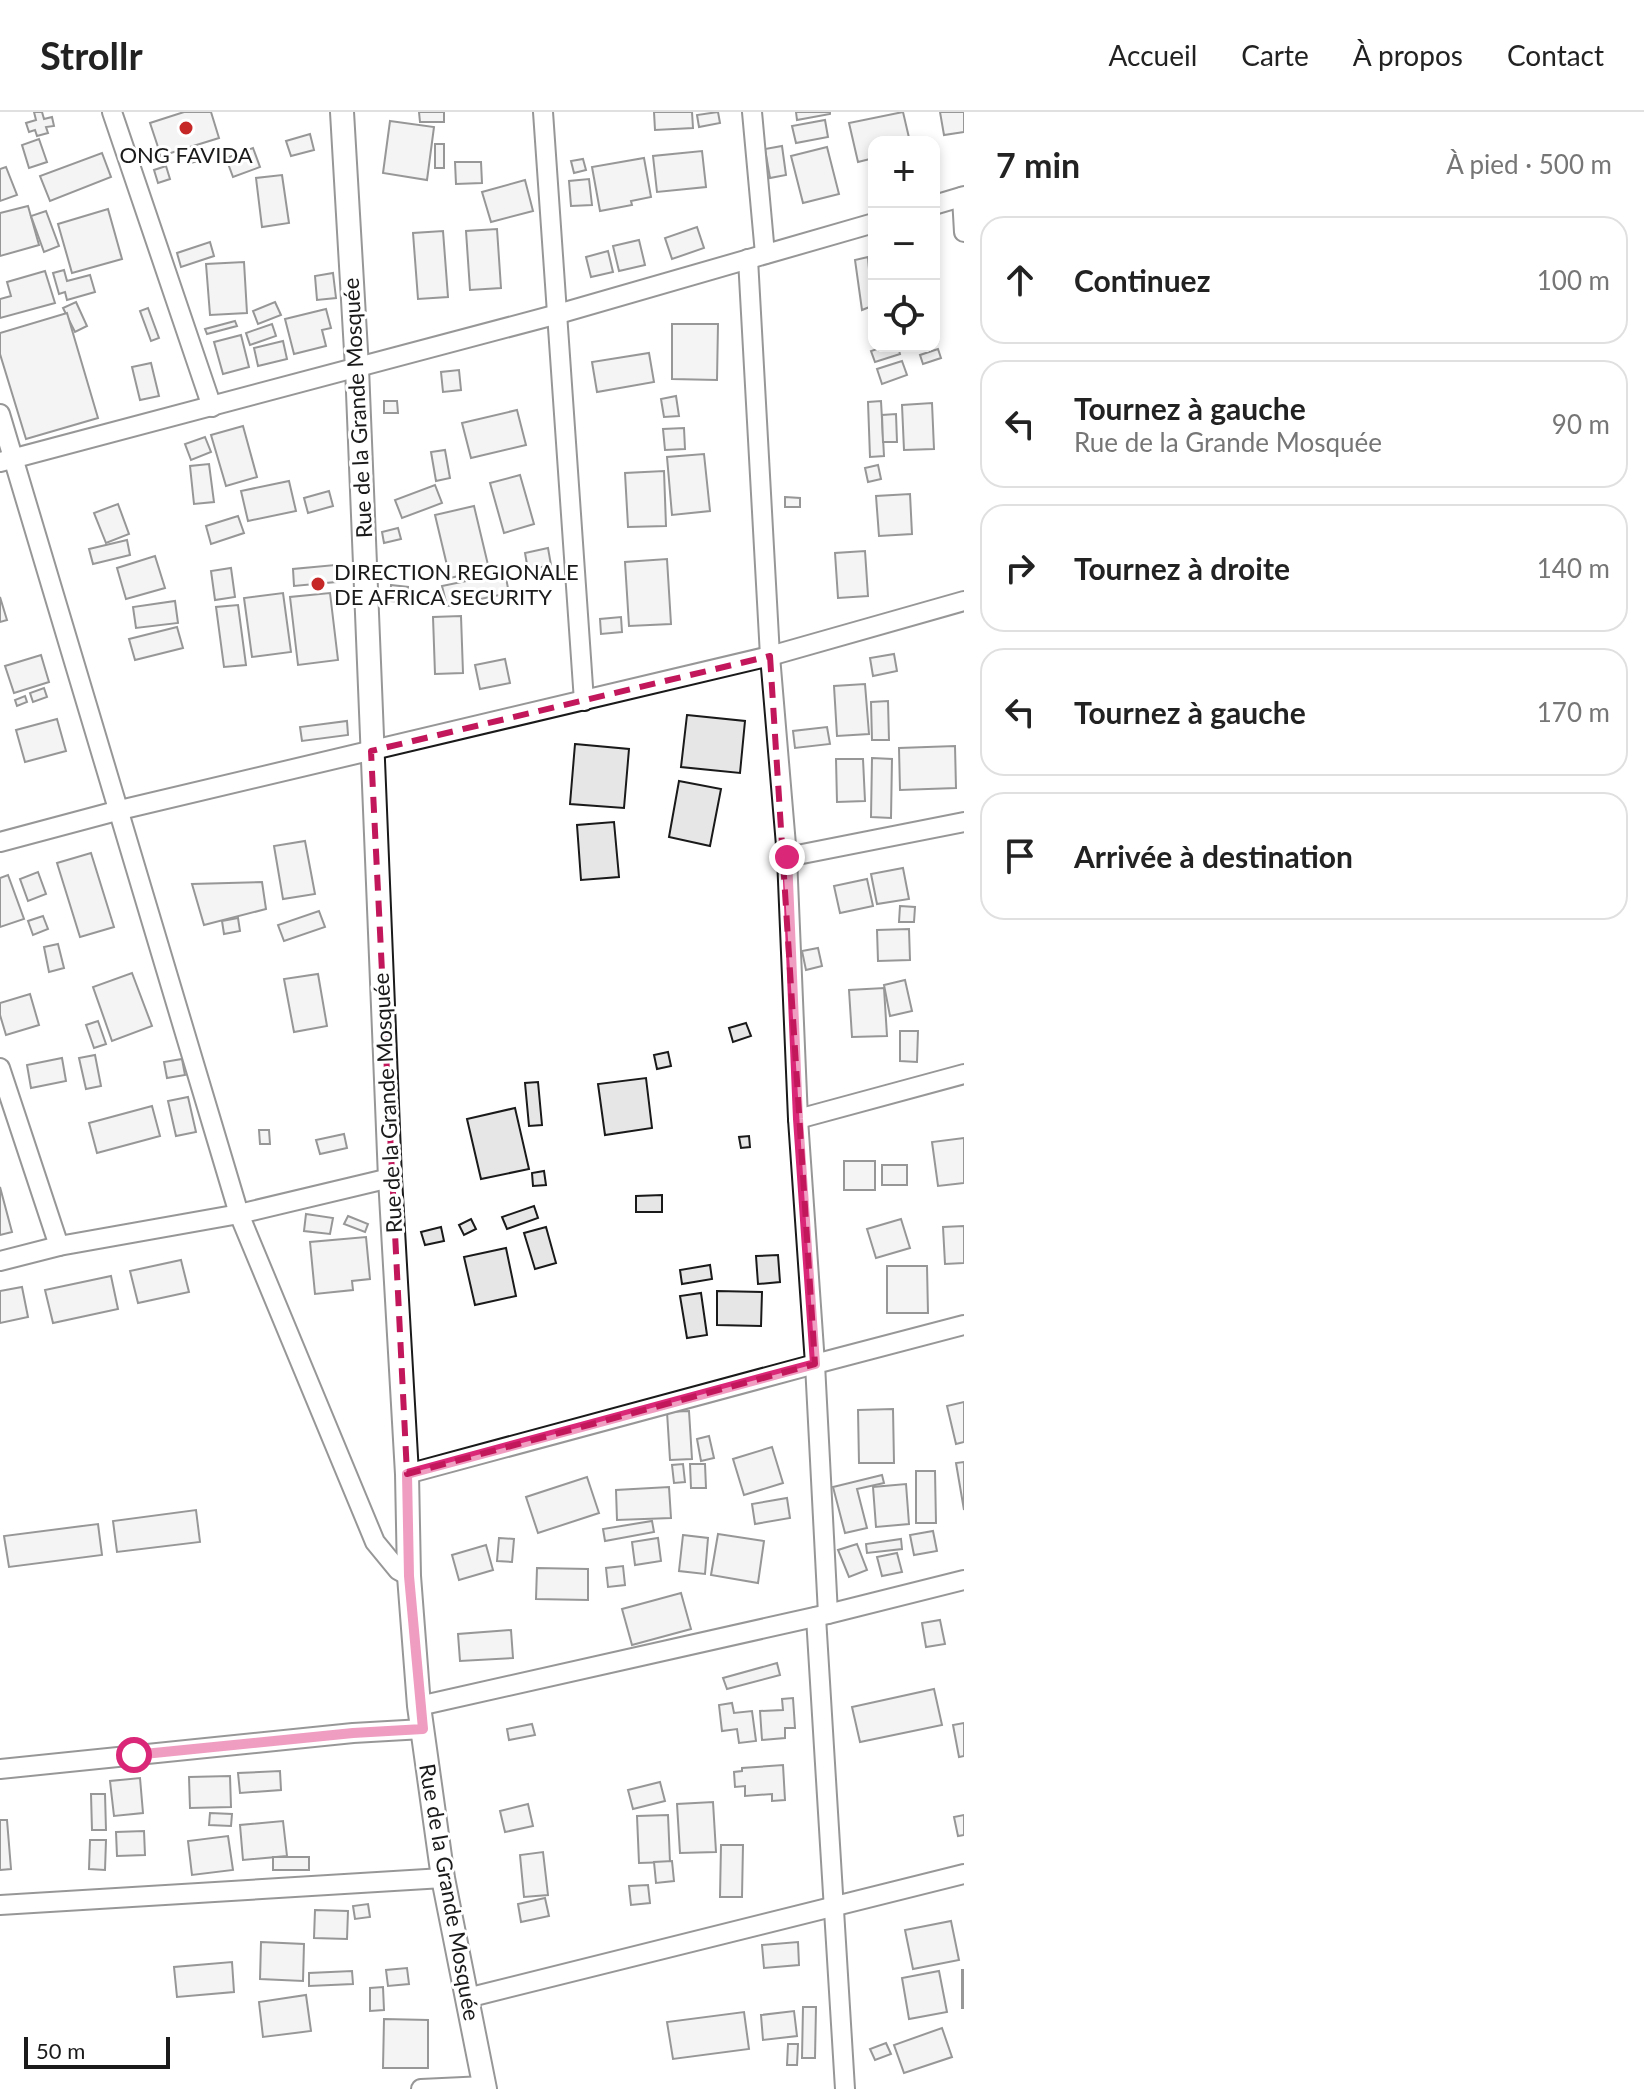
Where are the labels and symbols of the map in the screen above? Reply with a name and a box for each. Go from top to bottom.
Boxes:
marker: ONG FAVIDA [177,119,195,137]
place label: ONG FAVIDA [119,141,253,168]
street label: Rue de la Grande Mosquée [337,277,377,539]
place label: DIRECTION REGIONALE DE AFRICA SECURITY [334,558,579,610]
marker: DIRECTION REGIONALE DE AFRICA SECURITY [309,575,327,593]
route end [769,839,805,875]
street label: Rue de la Grande Mosquée [367,972,407,1234]
route start [116,1737,152,1773]
street label: Rue de la Grande Mosquée [414,1761,486,2023]
scale bar [24,2033,170,2069]

